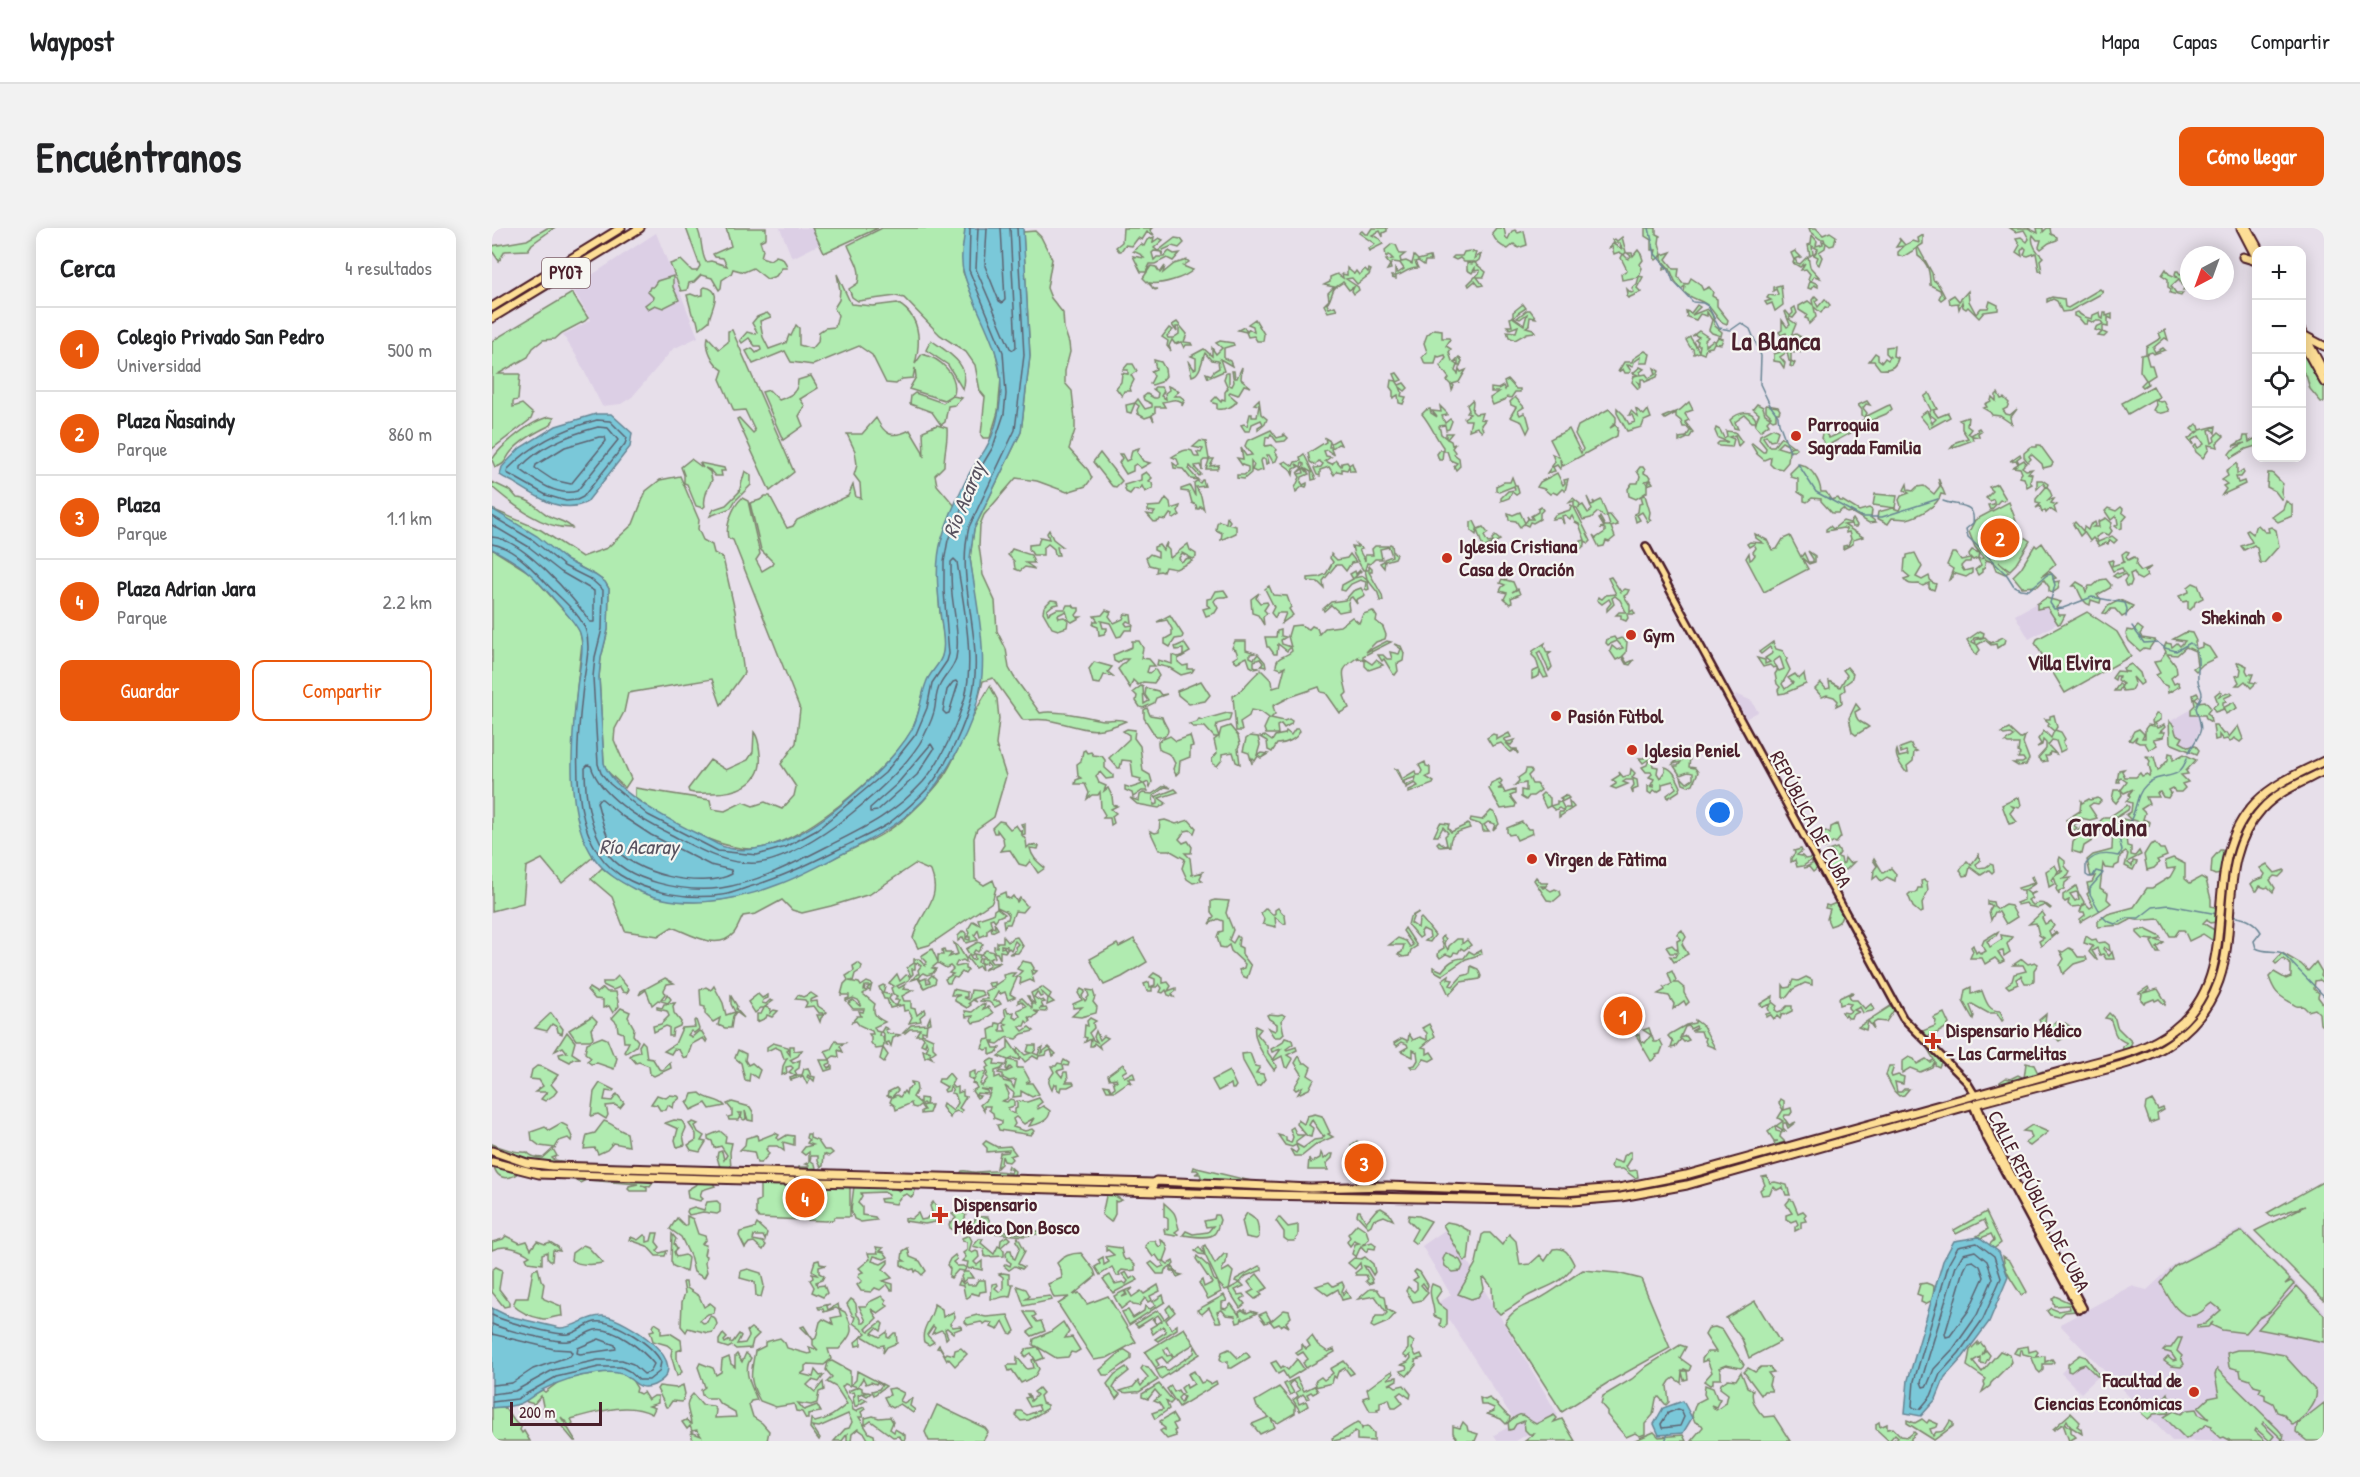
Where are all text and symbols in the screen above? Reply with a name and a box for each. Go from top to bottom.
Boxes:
text: Waypost [30,22,114,60]
text: Mapa [2101,27,2139,56]
text: Capas [2172,27,2217,56]
text: Compartir [2250,27,2330,56]
button: Cómo llegar [2179,127,2324,186]
text: Encuéntranos [36,128,242,185]
north arrow [2180,246,2234,300]
map controls [2252,246,2306,462]
button: + [2252,246,2306,300]
text: Cerca [60,250,115,285]
text: 4 resultados [345,254,432,281]
road number: PY07 [542,258,590,288]
button: − [2252,300,2306,354]
text: Colegio Privado San Pedro [117,321,324,351]
district label: La Blanca [1732,323,1821,358]
text: 1 [76,336,83,363]
text: 500 m [387,336,432,363]
text: Universidad [117,351,201,378]
button: locate [2252,354,2306,408]
text: Plaza Ñasaindy [117,405,235,435]
button: layers [2252,408,2306,462]
place label: Parroquia Sagrada Familia [1808,410,1921,461]
text: 2 [75,420,84,447]
text: 860 m [388,420,432,447]
marker: Parroquia Sagrada Familia [1789,429,1803,443]
text: Parque [117,435,167,462]
water label: Río Acaray [935,456,993,542]
text: Plaza [117,489,160,519]
text: 3 [75,504,84,531]
text: 1.1 km [387,504,432,531]
pin: 2 [1980,516,2020,560]
text: Parque [117,519,167,546]
place label: Iglesia Cristiana Casa de Oración [1459,532,1578,582]
marker: Iglesia Cristiana Casa de Oración [1440,551,1454,565]
text: Plaza Adrian Jara [117,573,255,603]
text: 4 [76,588,83,615]
text: 2.2 km [383,588,432,615]
text: Parque [117,603,167,630]
place label: Shekinah [2201,603,2266,630]
marker: Shekinah [2270,610,2284,624]
place label: Gym [1643,621,1675,649]
marker: Gym [1624,628,1638,642]
district label: Villa Elvira [2028,648,2111,677]
button: Guardar [60,660,240,721]
button: Compartir [252,660,432,721]
place label: Pasión Fùtbol [1568,702,1664,729]
marker: Pasión Fùtbol [1549,709,1563,723]
place label: Iglesia Peniel [1644,736,1741,764]
marker: Iglesia Peniel [1625,743,1639,757]
street label: REPÚBLICA DE CUBA [1764,746,1859,892]
your location [1705,798,1734,827]
district label: Carolina [2067,809,2148,844]
water label: Río Acaray [599,832,681,861]
place label: Vìrgen de Fàtima [1544,845,1667,873]
marker: Vìrgen de Fàtima [1525,852,1539,866]
pin: 1 [1604,994,1642,1038]
place label: Dispensario Médico - Las Carmelitas [1946,1016,2082,1066]
marker: Dispensario Médico - Las Carmelitas [1924,1032,1942,1050]
street label: CALLE REPÚBLICA DE CUBA [1982,1106,2097,1296]
pin: 3 [1344,1140,1384,1186]
pin: 4 [786,1176,824,1220]
place label: Dispensario Médico Don Bosco [954,1190,1079,1240]
marker: Dispensario Médico Don Bosco [931,1206,949,1224]
place label: Facultad de Ciencias Económicas [2034,1366,2182,1416]
marker: Facultad de Ciencias Económicas [2187,1385,2201,1399]
scale bar [510,1399,602,1426]
text: 200 m [519,1401,555,1423]

